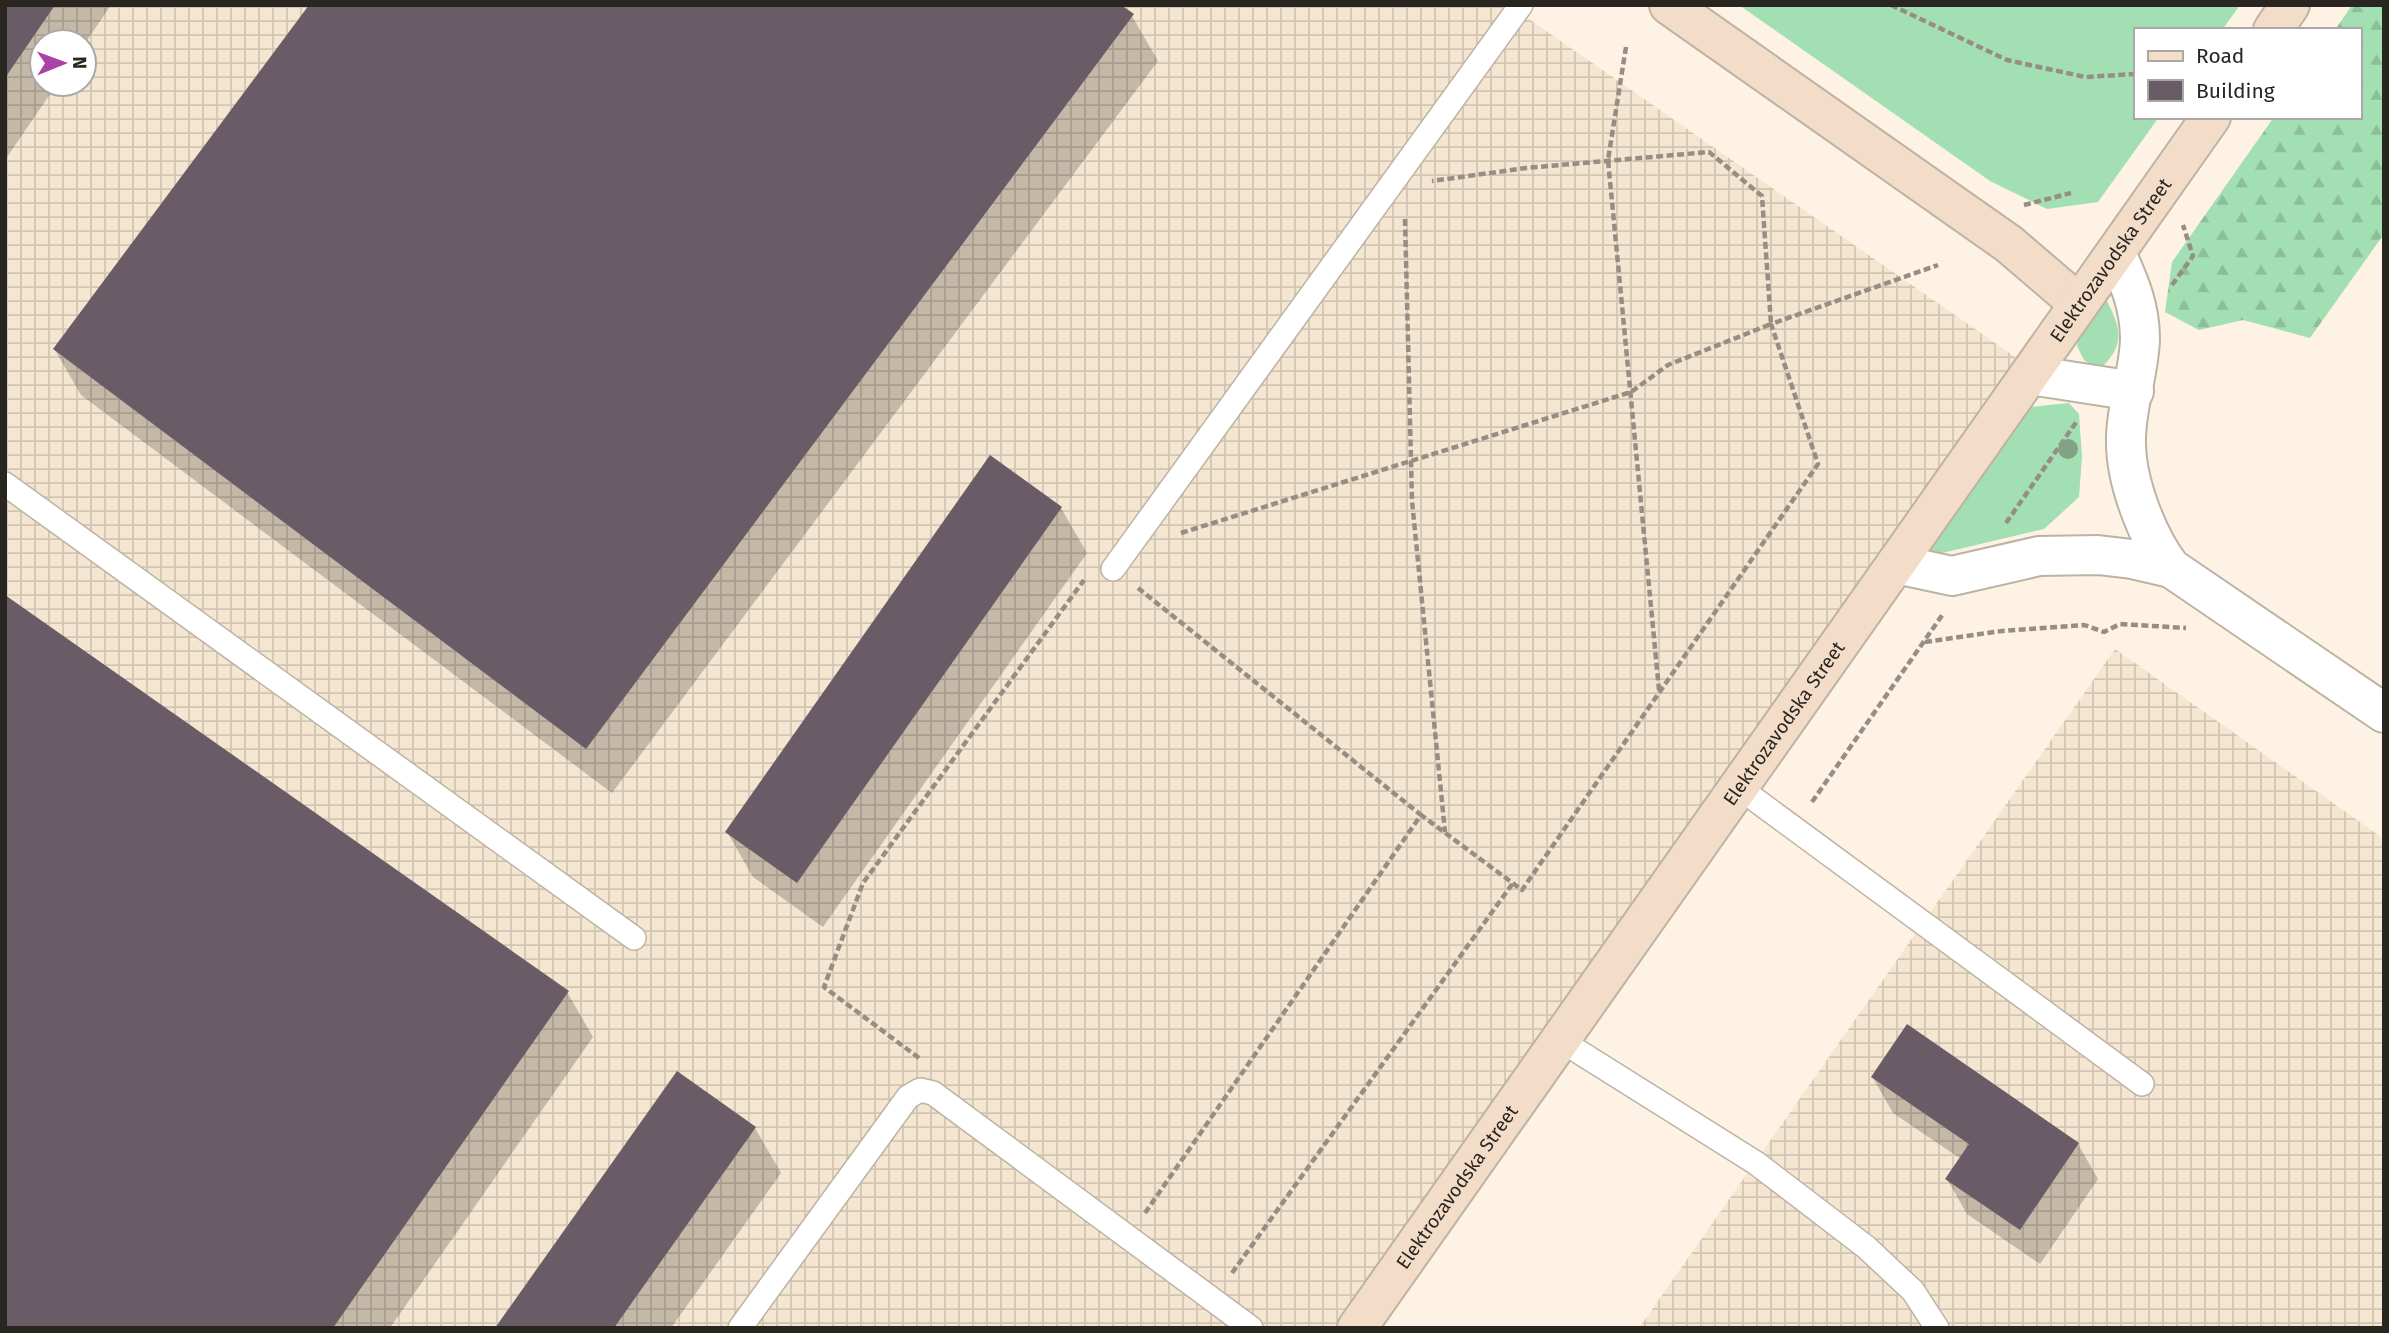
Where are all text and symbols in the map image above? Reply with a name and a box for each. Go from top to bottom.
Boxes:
north arrow [28,28,98,98]
legend [2134,28,2361,119]
text: Road [2196,43,2244,69]
text: N [68,56,91,69]
text: Building [2196,78,2275,104]
street label: Elektrozavodska Street [2045,174,2176,347]
street label: Elektrozavodska Street [1718,637,1850,810]
street label: Elektrozavodska Street [1391,1100,1523,1273]

